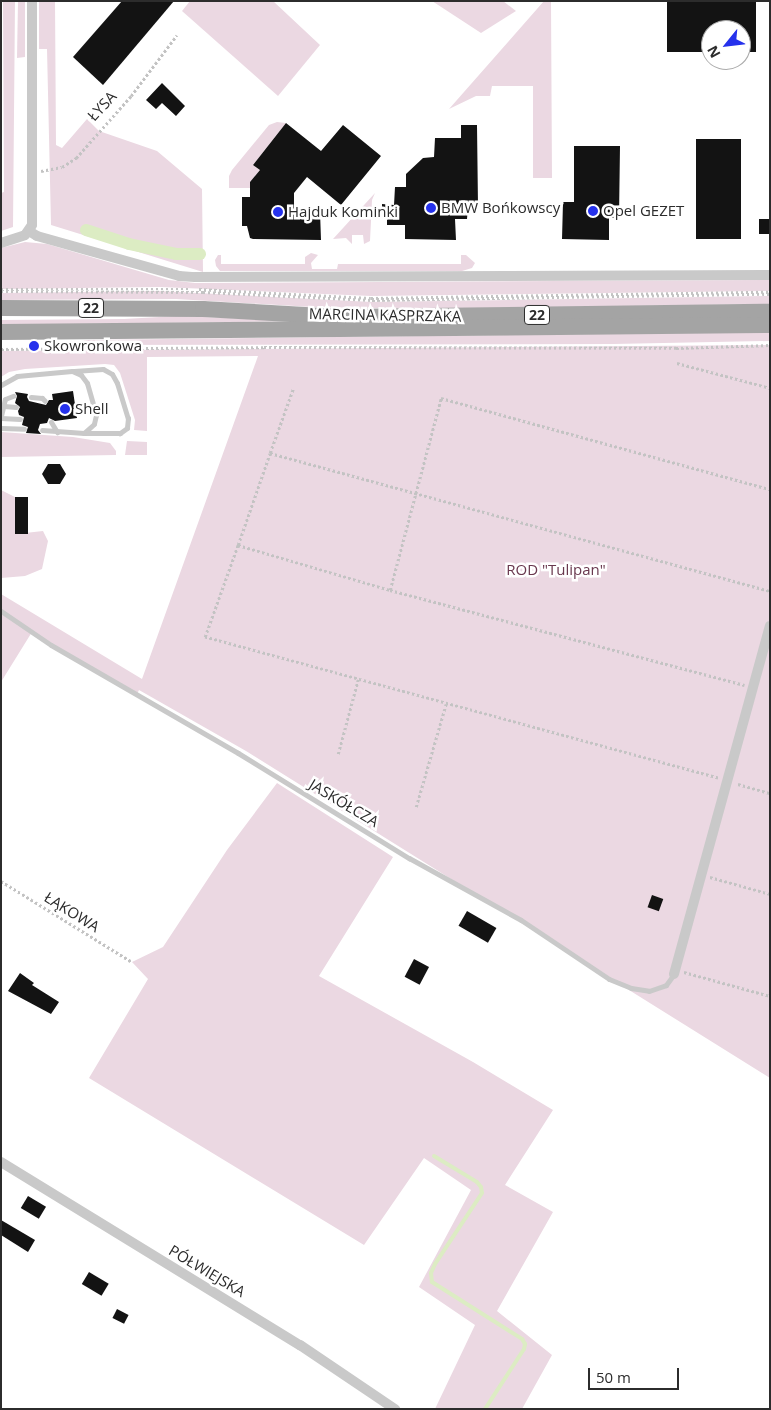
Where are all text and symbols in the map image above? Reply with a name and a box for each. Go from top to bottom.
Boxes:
north arrow [701,20,751,70]
text: N [702,42,724,62]
street label: ŁYSA [84,87,120,125]
place label: BMW Bońkowscy [441,199,560,217]
marker: BMW Bońkowscy [425,202,437,214]
place label: Opel GEZET [603,202,684,220]
place label: Hajduk Kominki [288,203,398,221]
marker: Opel GEZET [587,205,599,217]
marker: Hajduk Kominki [272,206,284,218]
road number: 22 [77,296,105,320]
road number: 22 [523,304,551,326]
street label: MARCINA KASPRZAKA [309,305,461,325]
place label: Skowronkowa [44,337,142,355]
marker: Skowronkowa [28,340,40,352]
place label: Shell [75,400,108,418]
marker: Shell [59,403,71,415]
park label: ROD "Tulipan" [506,561,606,579]
street label: JASKÓŁCZA [306,775,382,831]
street label: ŁĄKOWA [41,888,103,936]
street label: PÓŁWIEJSKA [166,1241,248,1301]
scale bar [591,1358,682,1390]
text: 50 m [596,1367,631,1387]

